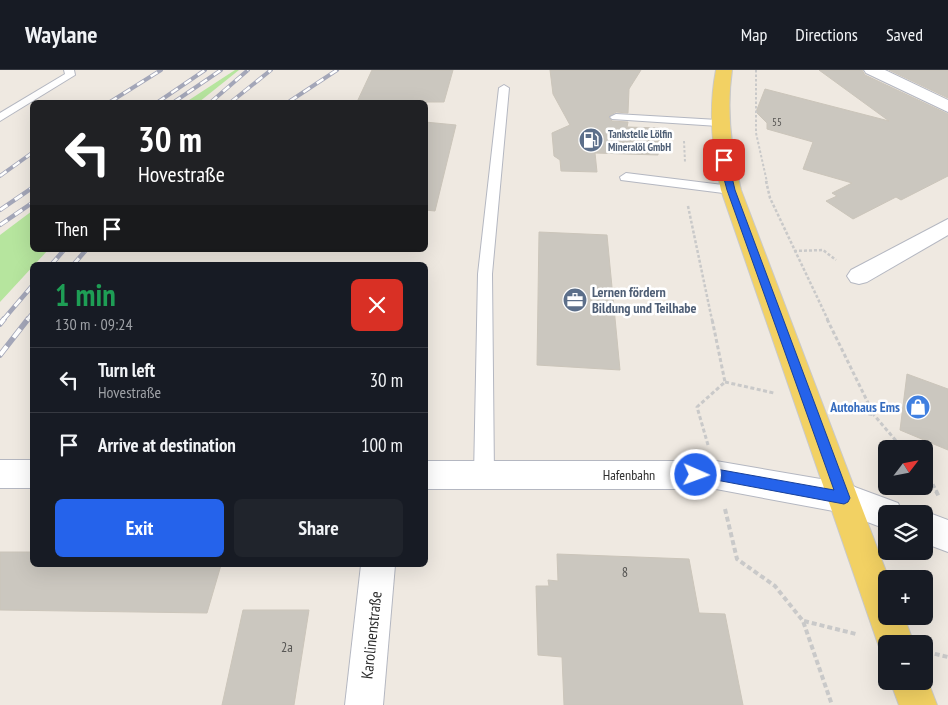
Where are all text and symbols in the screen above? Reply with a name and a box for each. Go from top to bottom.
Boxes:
text: Waylane [25,19,98,50]
text: Map [741,23,767,46]
text: Directions [795,23,858,46]
text: Saved [886,23,923,46]
house number: 55 [772,115,782,129]
text: 30 m [138,116,202,162]
icon: left [55,120,120,185]
fuel station icon: Tankstelle Lölfin Mineralöl GmbH [578,127,604,153]
place label: Tankstelle Lölfin Mineralöl GmbH [608,127,672,154]
pin [703,139,745,181]
icon: arrive [710,146,738,174]
text: Hovestraße [138,160,225,188]
icon: arrive [98,215,126,243]
text: Then [55,217,88,241]
text: 1 min [55,275,116,314]
button: close [351,279,403,331]
place label: Lernen fördern Bildung und Teilhabe [592,283,696,317]
office icon: Lernen fördern Bildung und Teilhabe [562,287,588,313]
text: 130 m · 09:24 [55,314,133,334]
text: Turn left [98,358,155,382]
icon: left [55,366,83,394]
text: 30 m [370,368,403,392]
text: Hovestraße [98,382,161,402]
shop icon: Autohaus Ems [905,394,931,420]
place label: Autohaus Ems [829,398,900,416]
icon: arrive [55,431,83,459]
text: Arrive at destination [98,433,236,457]
text: 100 m [361,433,403,457]
north arrow [878,440,932,495]
map controls [878,440,933,690]
position arrow [669,448,721,500]
street label: Hafenbahn [603,466,655,484]
button: Exit [55,499,224,557]
button: Share [234,499,403,557]
button: layers [878,505,933,560]
house number: 8 [622,563,628,581]
button: + [878,570,933,625]
street label: Karolinenstraße [356,590,386,680]
button: − [878,635,933,690]
house number: 2a [281,638,293,656]

